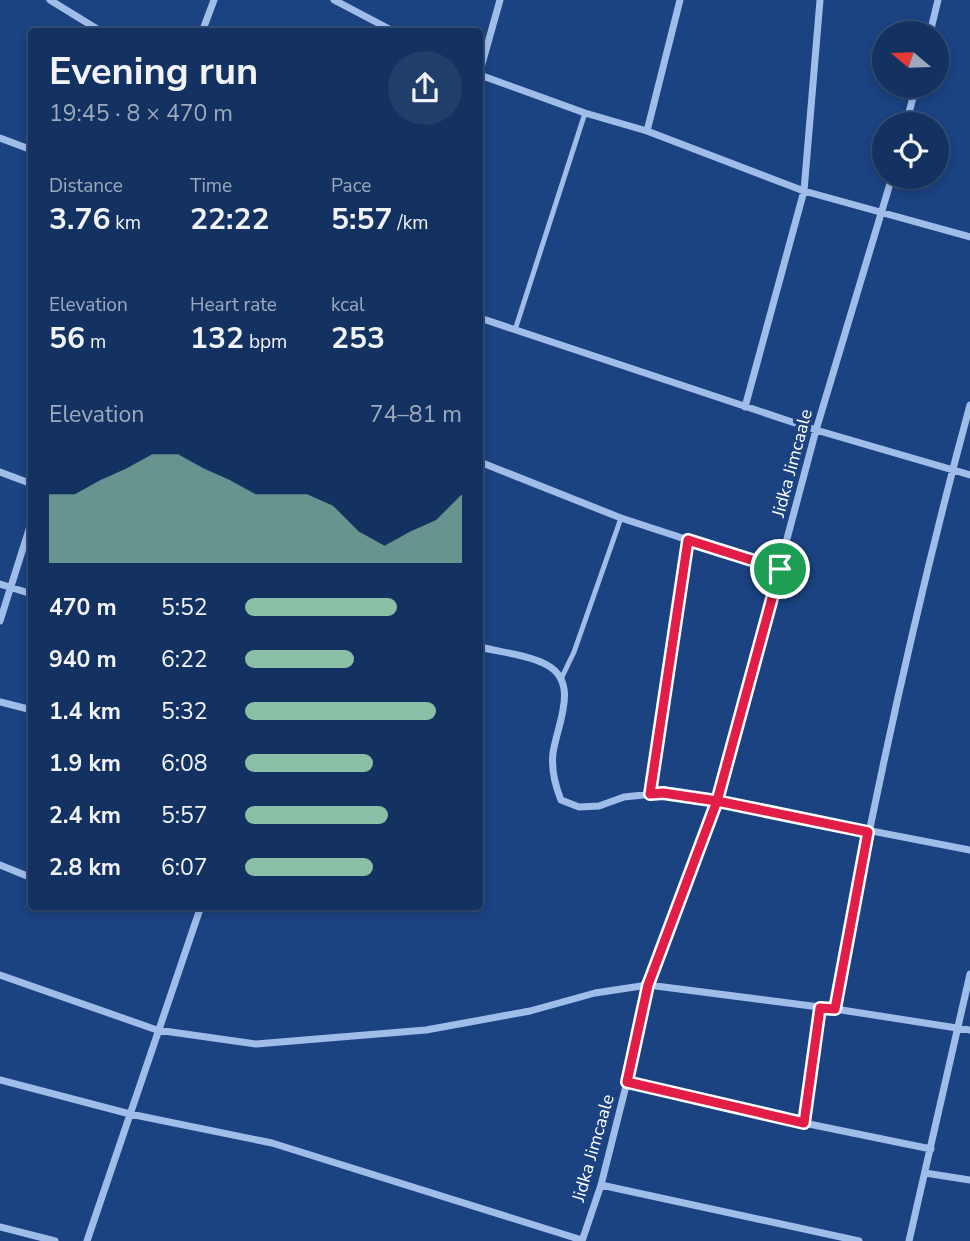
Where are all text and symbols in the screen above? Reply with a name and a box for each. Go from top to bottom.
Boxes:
north arrow [872,21,948,98]
map controls [872,21,949,189]
text: Evening run [49,46,258,97]
button: share [388,51,462,125]
text: 19:45 · 8 × 470 m [49,98,233,129]
button: locate [872,112,949,189]
text: Distance [49,173,123,199]
text: Time [190,173,232,199]
text: Pace [331,173,371,199]
text: 3.76 [49,199,110,240]
text: 22:22 [190,199,269,240]
text: 5:57 [331,199,392,240]
text: km [110,210,141,236]
text: /km [392,210,428,236]
text: Elevation [49,292,128,318]
text: Heart rate [190,292,277,318]
text: kcal [331,292,365,318]
text: 56 [49,318,85,359]
text: 132 [190,318,244,359]
text: 253 [331,318,385,359]
text: m [85,329,106,355]
text: bpm [244,329,287,355]
text: Elevation [49,399,144,430]
text: 74–81 m [370,399,462,430]
street label: Jidka Jimcaale [766,406,818,521]
pin [750,539,810,599]
icon: arrive [761,550,799,588]
text: 470 m [49,592,117,623]
text: 5:52 [161,592,208,623]
text: 940 m [49,644,117,675]
text: 6:22 [161,644,208,675]
text: 1.4 km [49,696,121,727]
text: 5:32 [161,696,208,727]
text: 1.9 km [49,748,121,779]
text: 6:08 [161,748,208,779]
text: 2.4 km [49,800,121,831]
text: 5:57 [161,800,208,831]
text: 2.8 km [49,852,121,883]
text: 6:07 [161,852,208,883]
street label: Jidka Jimcaale [566,1091,620,1206]

